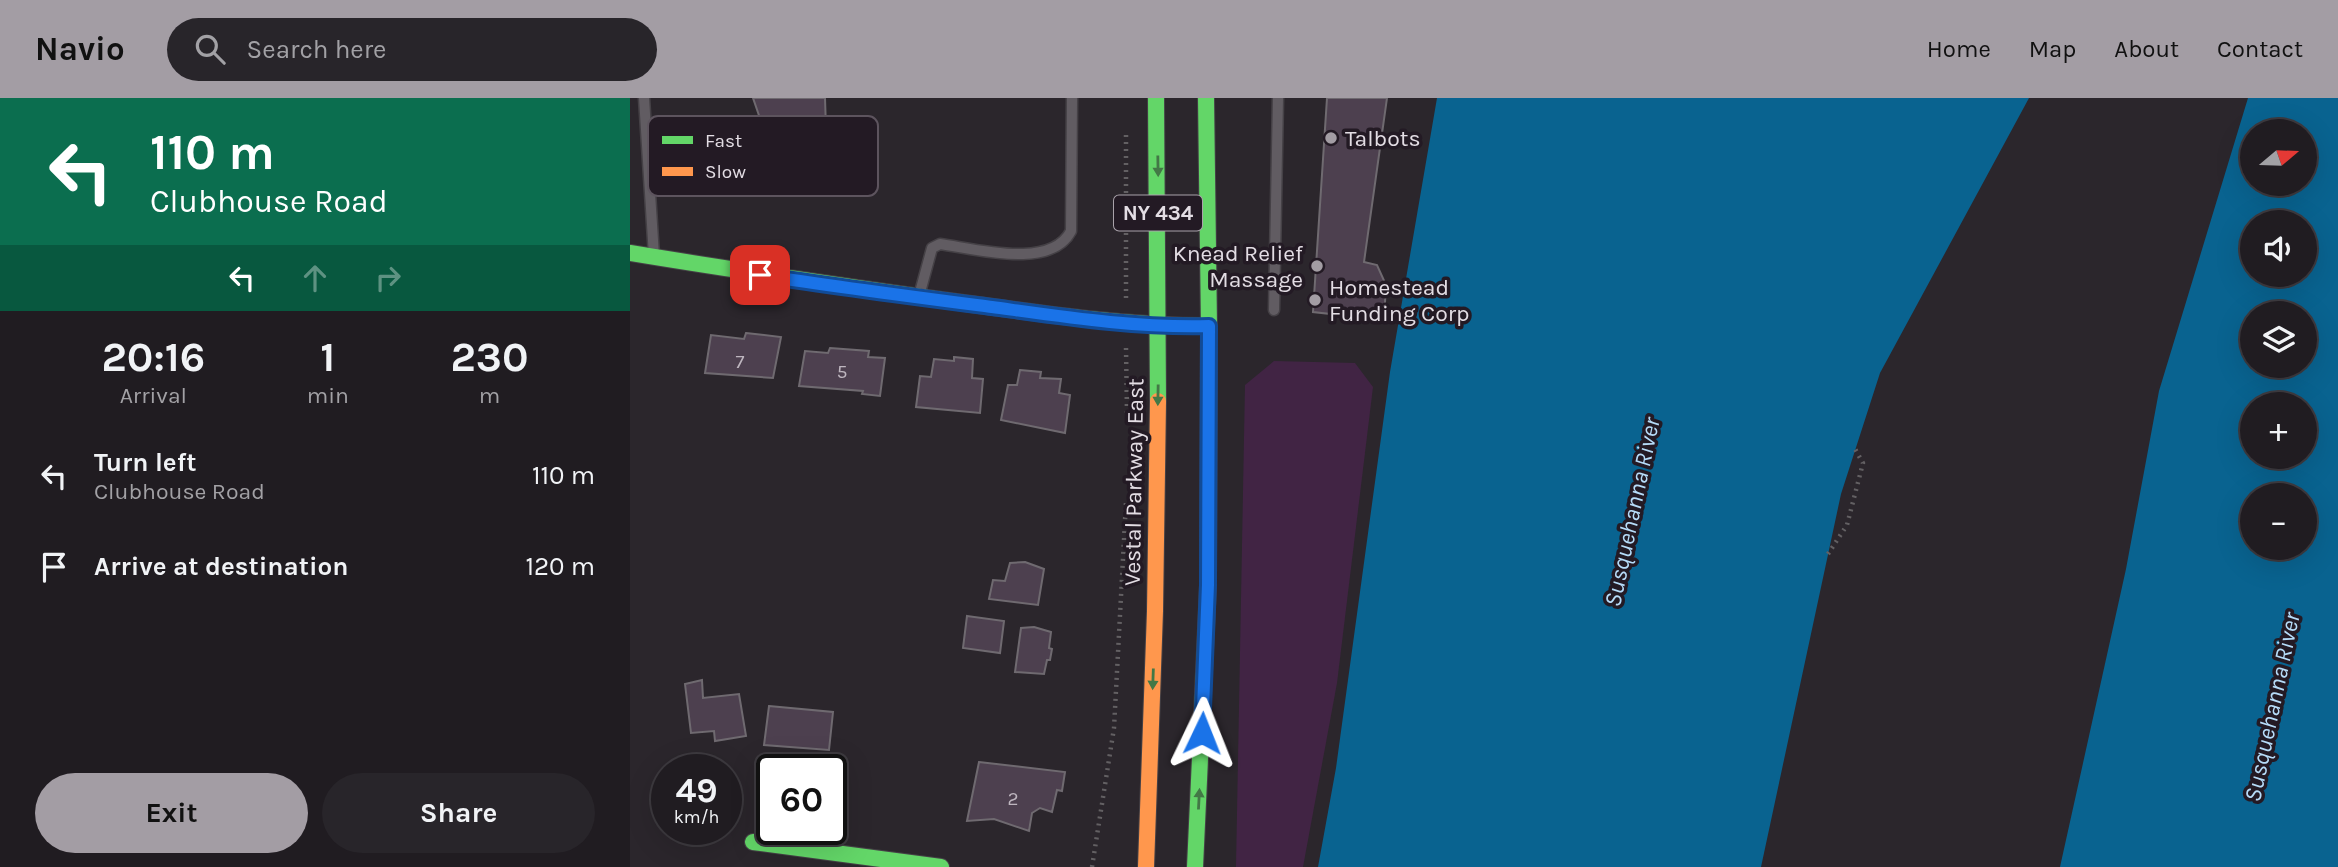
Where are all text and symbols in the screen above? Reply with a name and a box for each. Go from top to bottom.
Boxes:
search box [167,18,657,81]
text: Navio [35,30,125,68]
icon: search [191,30,229,68]
text: Search here [247,34,386,65]
text: Home [1927,35,1991,63]
text: Map [2029,35,2076,63]
text: About [2114,35,2179,63]
text: Contact [2217,35,2303,63]
legend [648,116,878,196]
north arrow [2240,119,2317,196]
map controls [2240,119,2317,560]
text: 110 m [150,124,275,181]
place label: Talbots [1345,125,1421,152]
icon: left [35,126,126,217]
text: Fast [705,130,742,152]
marker: Talbots [1323,130,1339,146]
one-way arrow [1152,155,1163,177]
text: Slow [705,161,746,183]
text: Clubhouse Road [150,183,388,220]
road number: NY 434 [1114,195,1202,230]
button: sound [2240,210,2317,287]
place label: Knead Relief Massage [1173,240,1303,293]
pin [730,245,790,305]
icon: arrive [741,256,779,294]
marker: Knead Relief Massage [1309,258,1325,274]
icon: left [223,259,261,297]
icon: ahead [296,259,334,297]
icon: right [369,259,407,297]
place label: Homestead Funding Corp [1329,274,1470,327]
marker: Homestead Funding Corp [1307,292,1323,308]
button: layers [2240,301,2317,378]
text: 20:16 [101,332,205,382]
text: 1 [320,332,335,382]
text: 230 [450,332,529,382]
house number: 7 [736,351,745,373]
house number: 5 [837,361,847,383]
street label: Vestal Parkway East [1119,378,1149,586]
text: Arrival [120,382,187,409]
text: min [307,382,349,409]
text: m [479,382,500,409]
one-way arrow [1152,385,1164,407]
button: + [2240,392,2317,469]
water label: Susquehanna River [1598,414,1666,609]
text: Turn left [94,447,196,478]
icon: left [35,457,73,495]
text: 110 m [532,460,595,491]
text: Clubhouse Road [94,478,265,505]
button: − [2240,483,2317,560]
icon: arrive [35,548,73,586]
text: Arrive at destination [94,551,348,582]
text: 120 m [525,551,595,582]
water label: Susquehanna River [2238,609,2306,804]
one-way arrow [1147,669,1158,691]
position arrow [1165,696,1239,770]
speed limit sign: 60 [756,754,847,845]
text: 49 [675,770,718,811]
button: Exit [35,773,308,853]
button: Share [322,773,595,853]
house number: 2 [1007,788,1019,810]
one-way arrow [1193,788,1204,810]
text: km/h [674,806,719,828]

